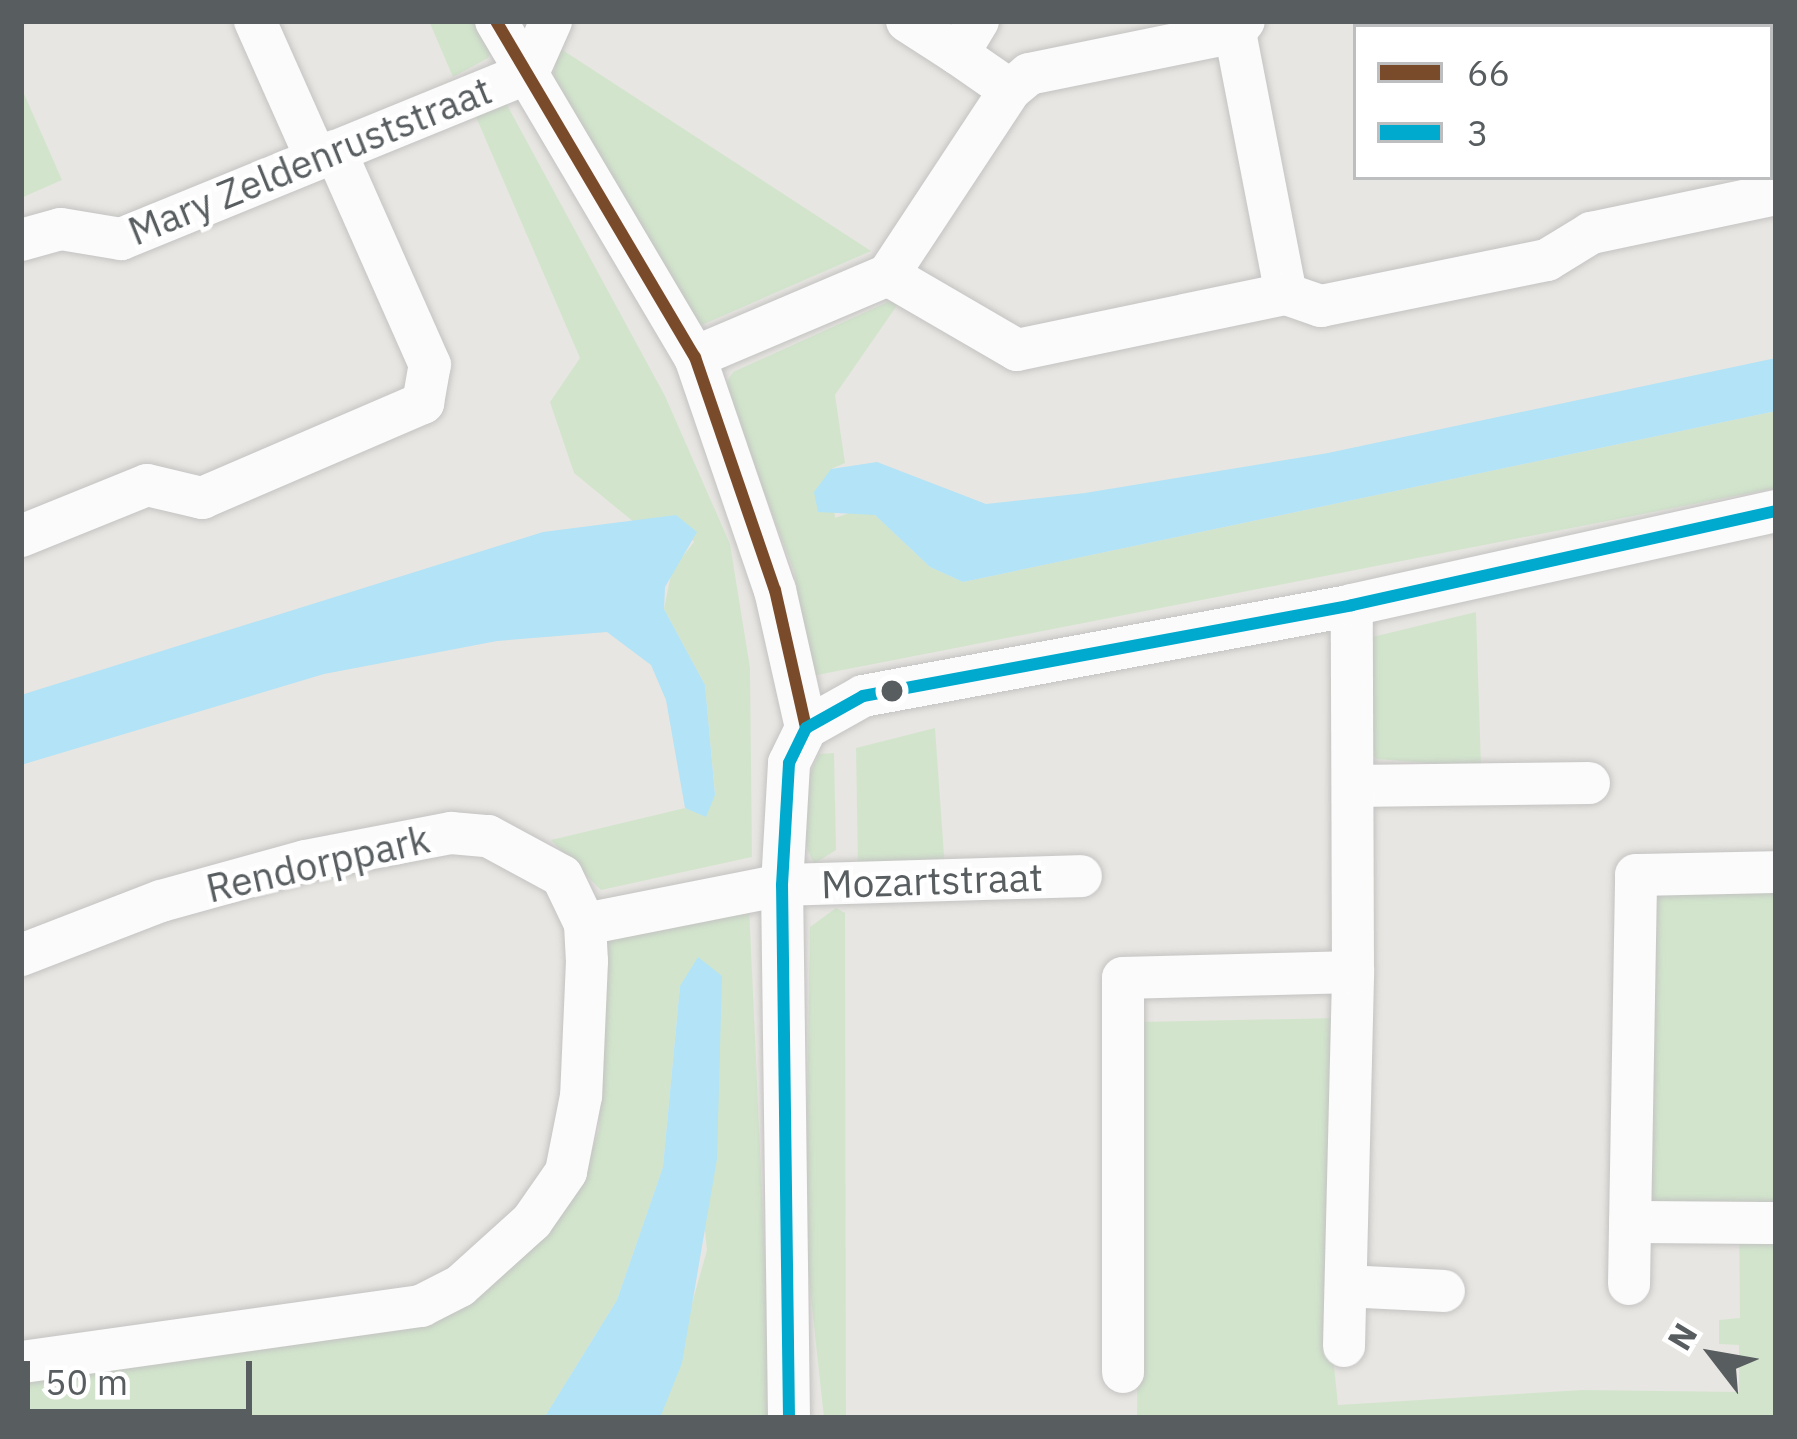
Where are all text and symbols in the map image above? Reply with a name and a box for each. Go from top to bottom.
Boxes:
legend [1353,24,1773,180]
text: 66 [1467,49,1510,96]
street label: Mary Zeldenruststraat [122,67,498,255]
text: 3 [1467,109,1489,156]
unlabelled marker [881,680,903,702]
street label: Rendorppark [202,816,434,912]
street label: Mozartstraat [820,854,1044,908]
north arrow [1653,1295,1773,1415]
text: N [1657,1315,1706,1358]
scale bar [30,1337,258,1411]
text: 50 m [45,1358,128,1405]

